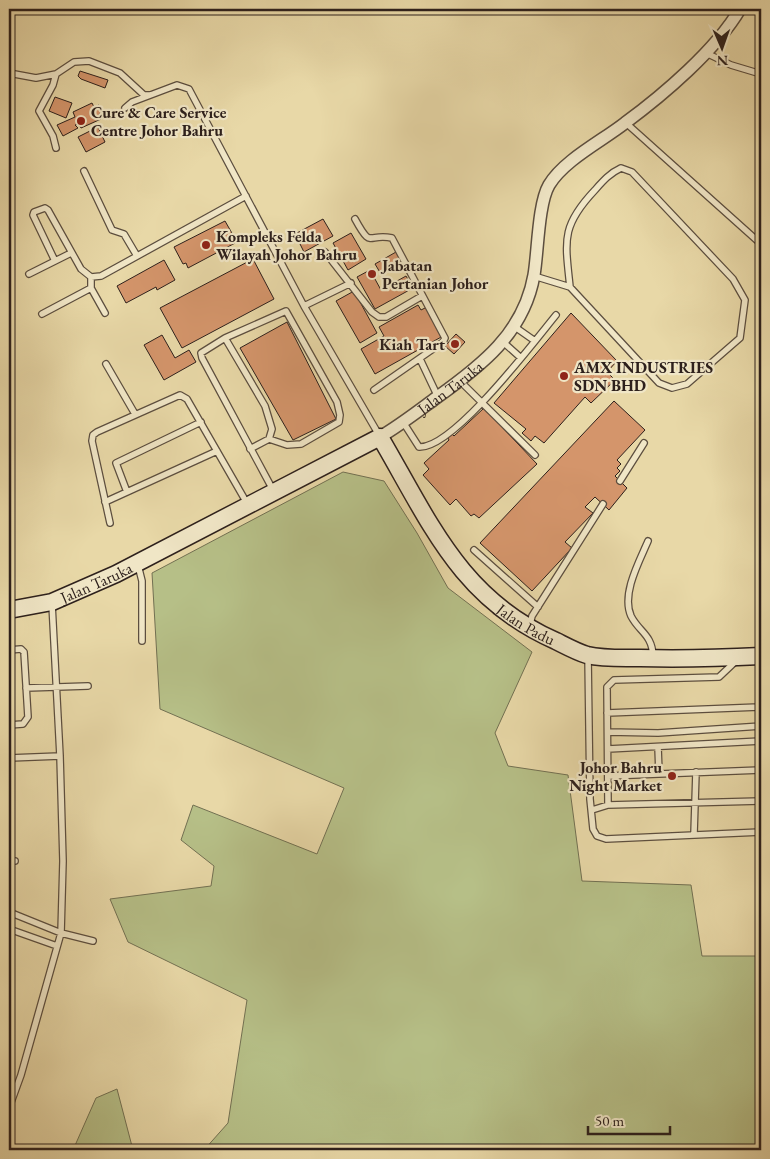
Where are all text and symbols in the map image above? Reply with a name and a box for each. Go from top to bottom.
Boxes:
north arrow [698,22,748,72]
text: N [716,52,728,70]
place label: Cure & Care Service Centre Johor Bahru [91,102,227,141]
marker: Cure & Care Service Centre Johor Bahru [75,115,87,127]
place label: Kompleks Felda Wilayah Johor Bahru [216,226,357,265]
marker: Kompleks Felda Wilayah Johor Bahru [200,239,212,251]
place label: Jabatan Pertanian Johor [380,255,489,294]
marker: Jabatan Pertanian Johor [366,268,378,280]
place label: Kiah Tart [379,334,445,355]
marker: Kiah Tart [449,338,461,350]
street label: Jalan Taruka [412,356,488,420]
place label: AMX INDUSTRIES SDN BHD [573,357,713,396]
marker: AMX INDUSTRIES SDN BHD [558,370,570,382]
street label: Jalan Taruka [55,557,137,609]
street label: Jalan Padu [491,598,559,650]
place label: Johor Bahru Night Market [569,757,662,796]
marker: Johor Bahru Night Market [666,770,678,782]
scale bar [588,1104,670,1136]
text: 50 m [595,1111,624,1130]

